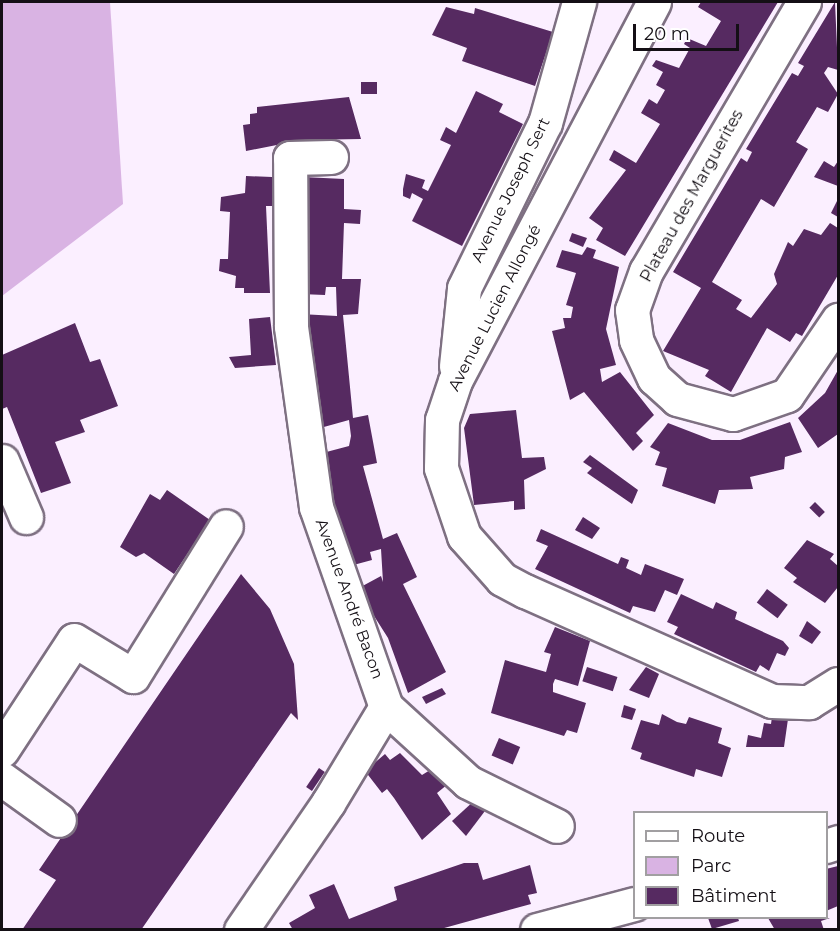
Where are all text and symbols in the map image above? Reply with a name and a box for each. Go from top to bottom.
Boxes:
scale bar [636,12,742,50]
text: 20 m [644,23,690,45]
street label: Plateau des Marguerites [637,106,747,286]
street label: Avenue Joseph Sert [468,115,554,265]
street label: Avenue Lucien Allongé [445,222,545,394]
street label: Avenue André Bacon [311,516,387,682]
legend [633,811,828,919]
text: Route [691,825,745,847]
text: Parc [691,855,731,877]
text: Bâtiment [691,885,777,907]

